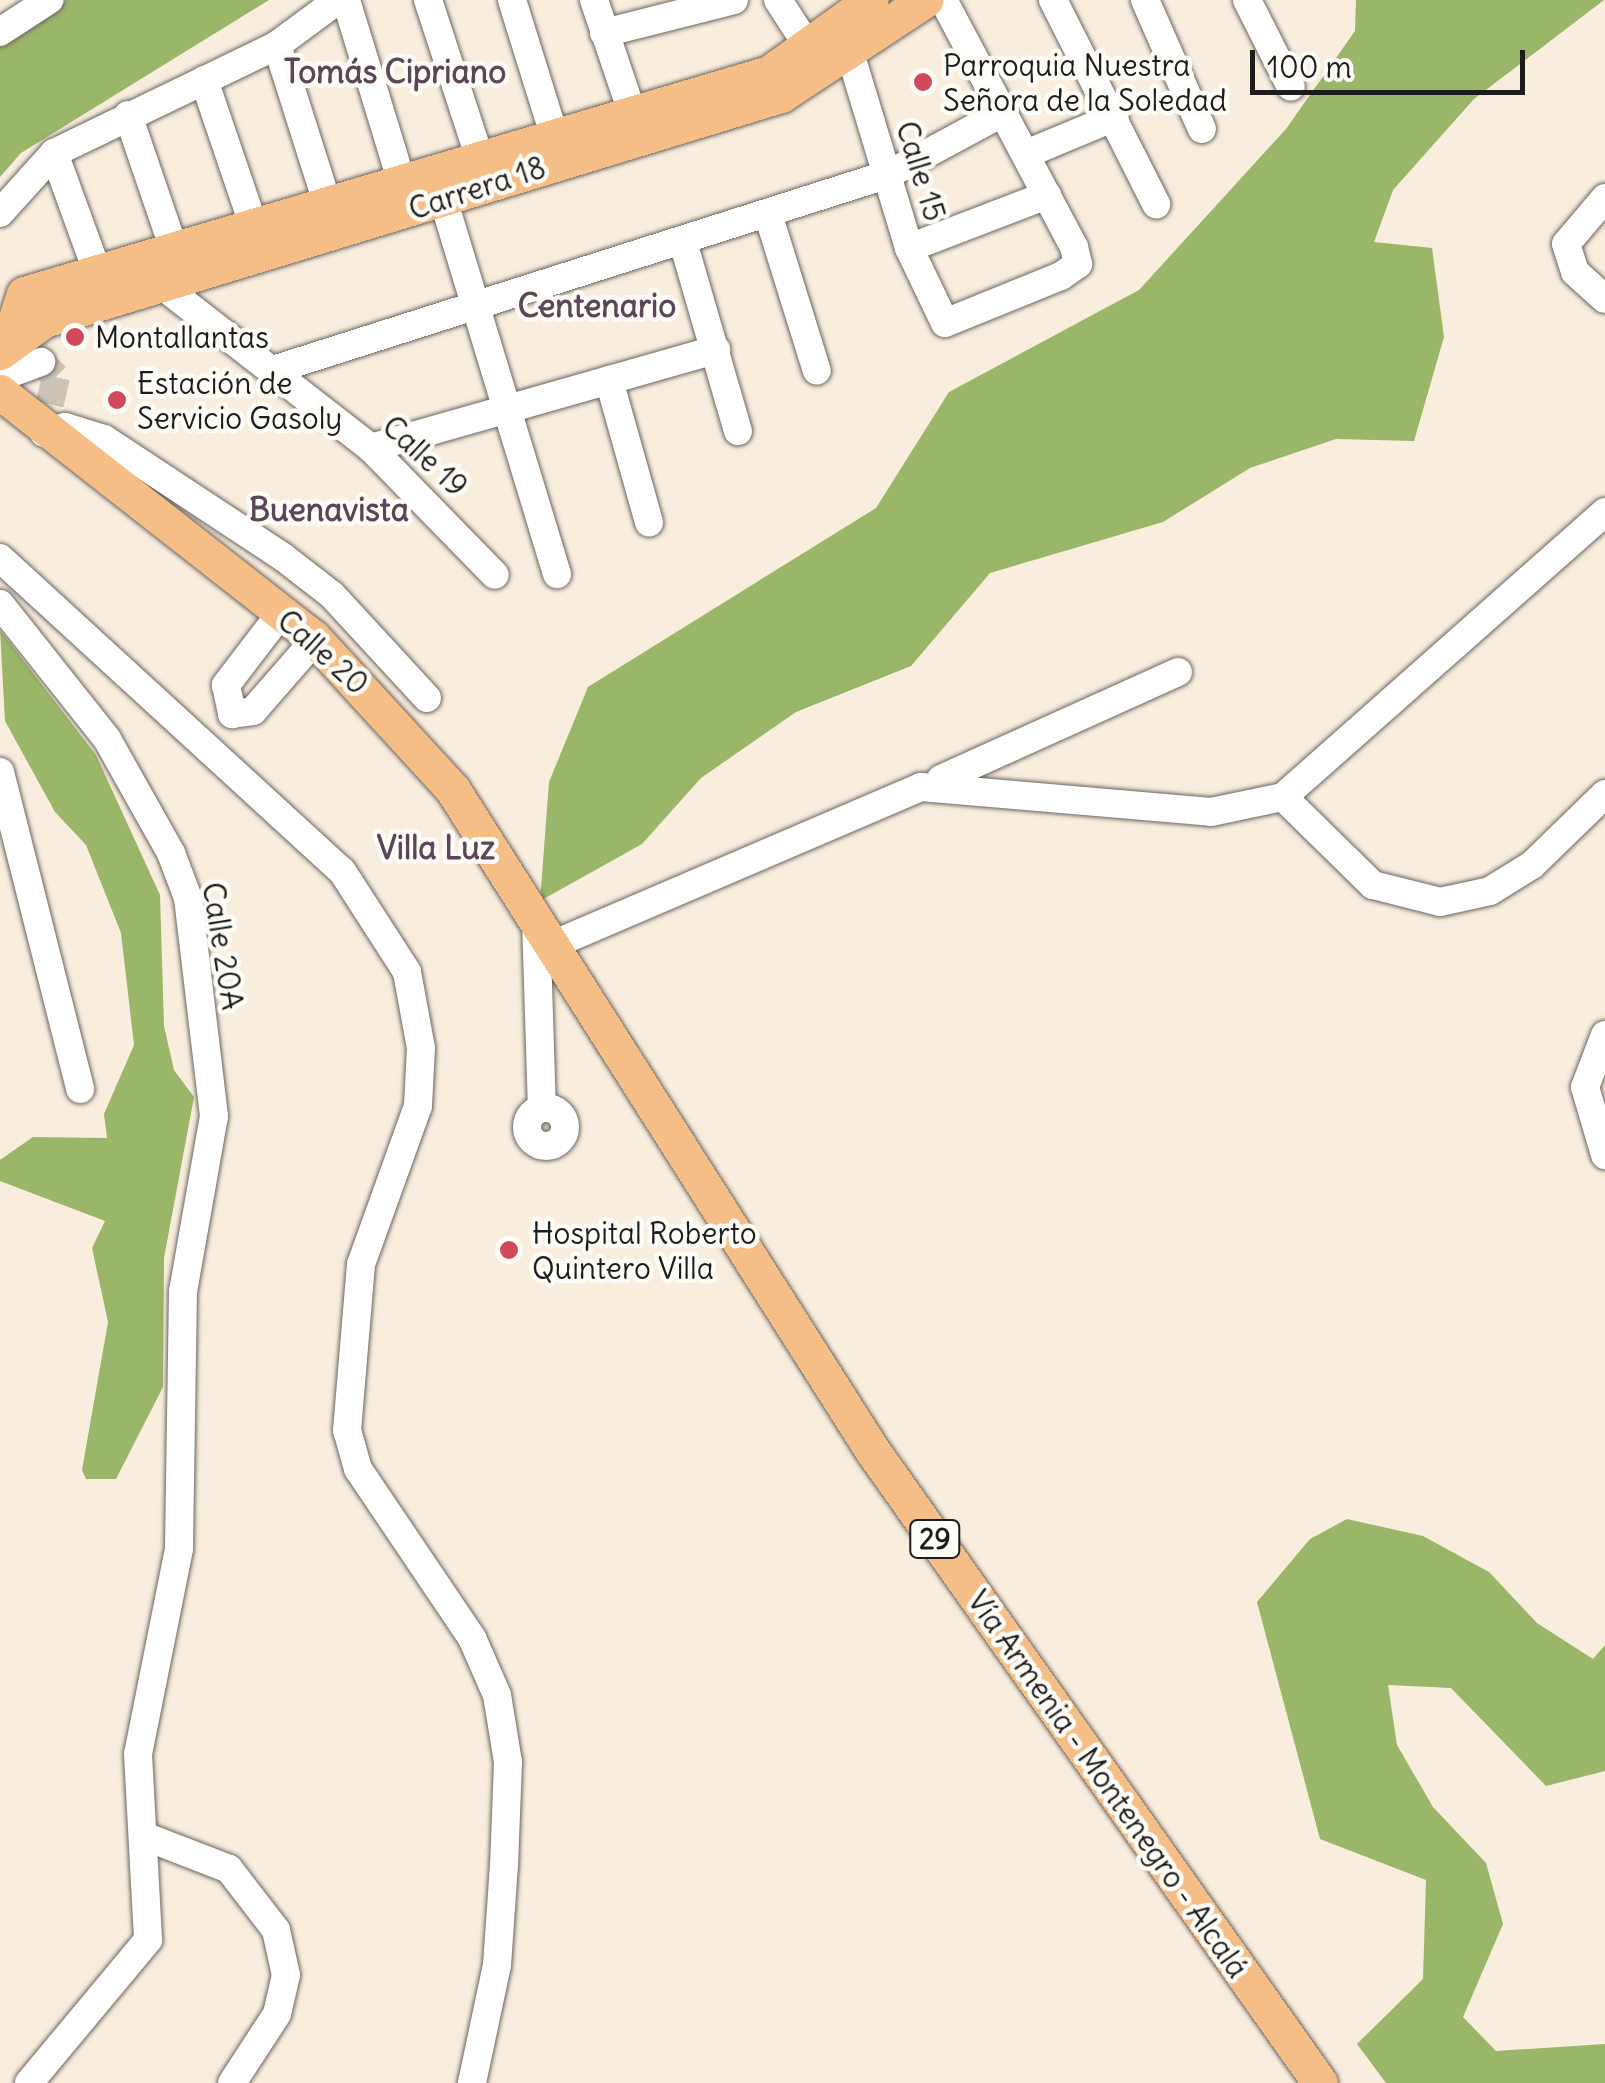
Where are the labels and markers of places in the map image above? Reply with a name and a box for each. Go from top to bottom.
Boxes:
place label: Parroquia Nuestra Señora de la Soledad [943,47,1227,118]
marker: Parroquia Nuestra Señora de la Soledad [912,71,934,93]
place label: Montallantas [95,319,269,355]
marker: Montallantas [64,326,86,348]
place label: Estación de Servicio Gasoly [137,365,342,436]
marker: Estación de Servicio Gasoly [106,389,128,411]
place label: Hospital Roberto Quintero Villa [532,1215,757,1286]
marker: Hospital Roberto Quintero Villa [496,1237,522,1263]

